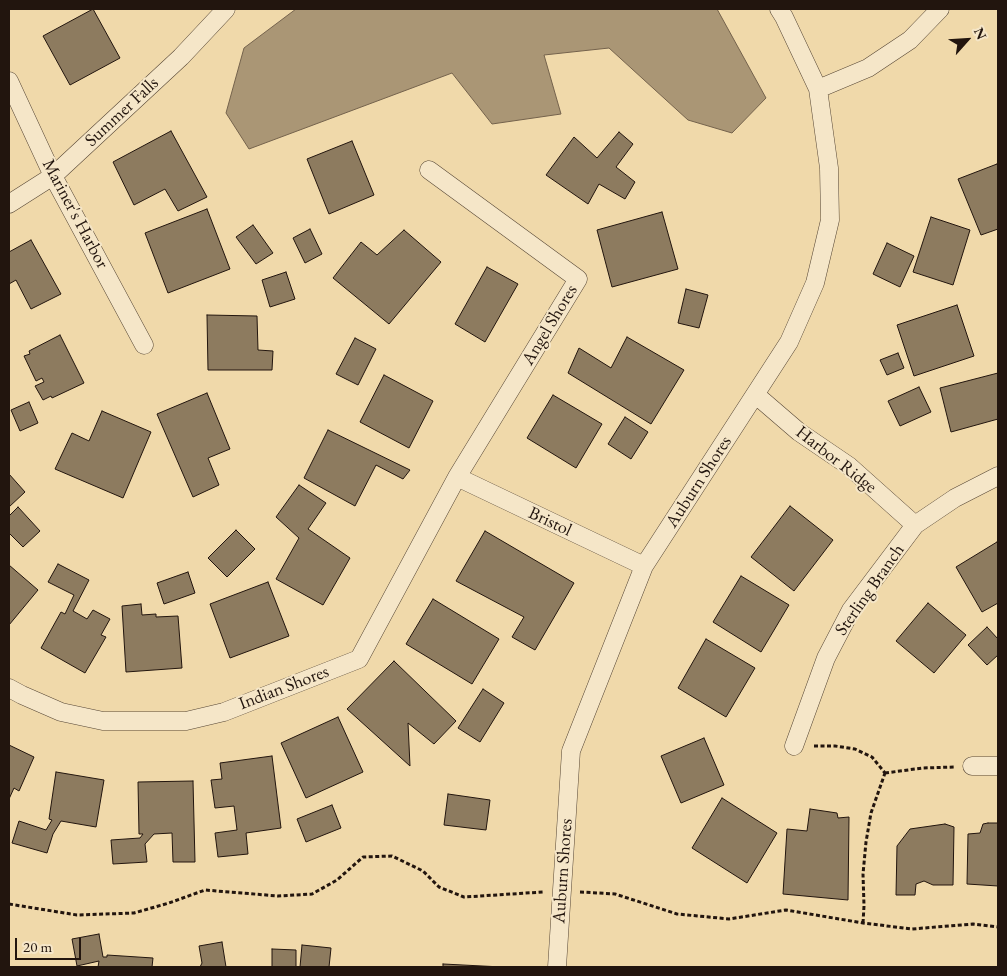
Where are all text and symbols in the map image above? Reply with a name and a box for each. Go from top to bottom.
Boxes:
north arrow [942,15,992,65]
text: N [970,24,991,42]
street label: Summer Falls [81,72,163,152]
street label: Mariner's Harbor [37,156,113,272]
street label: Angel Shores [518,281,582,369]
street label: Harbor Ridge [791,422,881,498]
street label: Auburn Shores [661,432,737,532]
street label: Bristol [525,503,575,541]
street label: Sterling Branch [831,540,909,640]
street label: Indian Shores [236,661,332,715]
street label: Auburn Shores [549,818,577,924]
scale bar [18,928,84,960]
text: 20 m [23,937,52,956]

